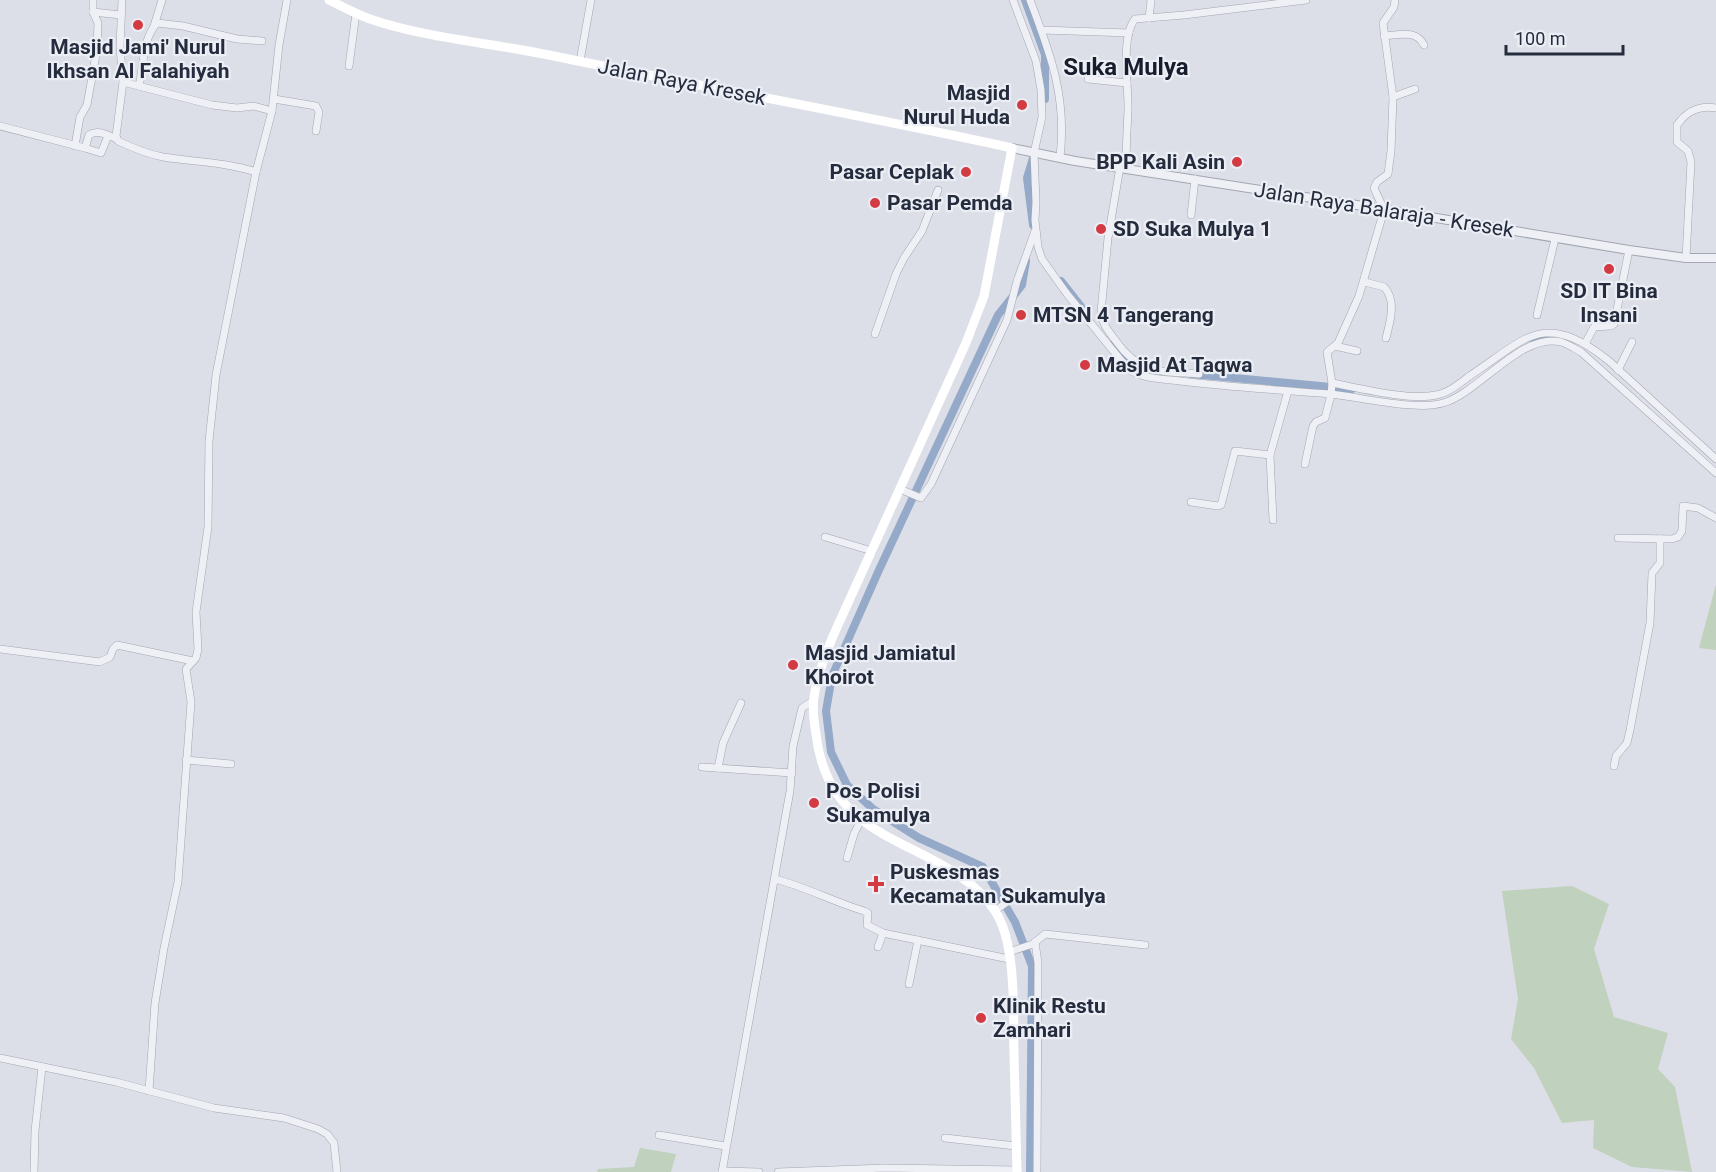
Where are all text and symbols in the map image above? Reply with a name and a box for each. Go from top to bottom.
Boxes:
marker: Masjid Jami' Nurul Ikhsan Al Falahiyah [131,18,145,32]
scale bar [1506,18,1623,56]
text: 100 m [1515,28,1566,49]
place label: Masjid Jami' Nurul Ikhsan Al Falahiyah [47,35,229,83]
district label: Suka Mulya [1063,53,1189,81]
street label: Jalan Raya Kresek [596,54,768,110]
place label: Masjid Nurul Huda [904,81,1010,129]
marker: Masjid Nurul Huda [1015,98,1029,112]
place label: BPP Kali Asin [1096,150,1225,174]
marker: BPP Kali Asin [1230,155,1244,169]
place label: Pasar Ceplak [829,160,955,184]
marker: Pasar Ceplak [959,165,973,179]
street label: Jalan Raya Balaraja - Kresek [1252,178,1516,242]
place label: Pasar Pemda [887,191,1013,215]
marker: Pasar Pemda [868,196,882,210]
place label: SD Suka Mulya 1 [1113,217,1272,241]
marker: SD Suka Mulya 1 [1094,222,1108,236]
marker: SD IT Bina Insani [1602,262,1616,276]
place label: SD IT Bina Insani [1560,279,1658,327]
place label: MTSN 4 Tangerang [1033,303,1214,327]
marker: MTSN 4 Tangerang [1014,308,1028,322]
place label: Masjid At Taqwa [1097,353,1252,377]
marker: Masjid At Taqwa [1078,358,1092,372]
place label: Masjid Jamiatul Khoirot [805,641,956,689]
marker: Masjid Jamiatul Khoirot [786,658,800,672]
place label: Pos Polisi Sukamulya [826,779,930,827]
marker: Pos Polisi Sukamulya [807,796,821,810]
place label: Puskesmas Kecamatan Sukamulya [890,860,1106,908]
marker: Puskesmas Kecamatan Sukamulya [867,875,885,893]
place label: Klinik Restu Zamhari [993,994,1106,1042]
marker: Klinik Restu Zamhari [974,1011,988,1025]

